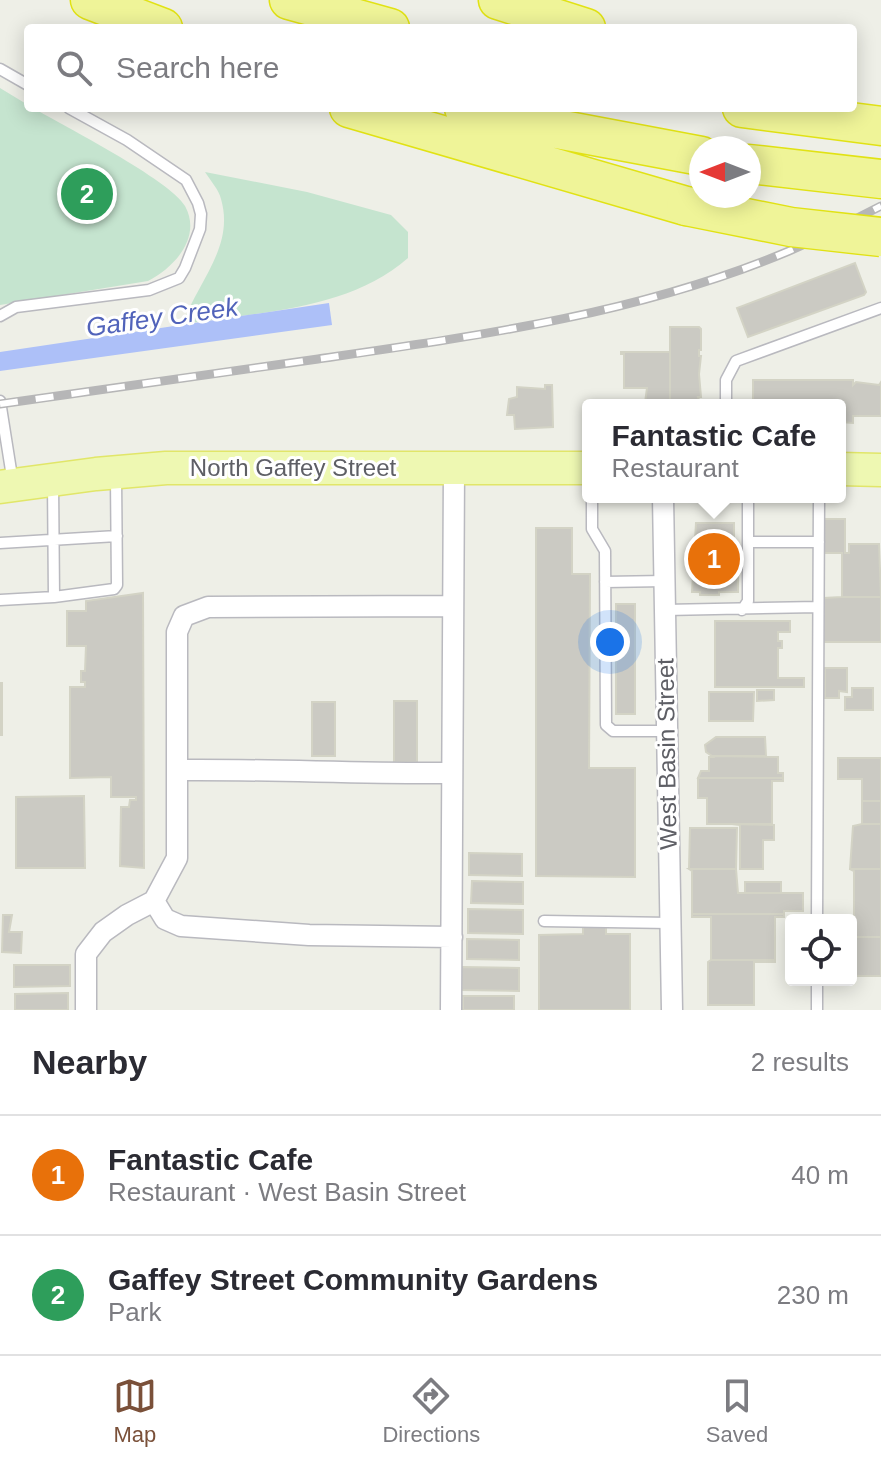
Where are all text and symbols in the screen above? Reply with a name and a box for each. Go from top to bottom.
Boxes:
search box [24,24,857,112]
icon: search [52,46,96,90]
text: Search here [116,51,279,84]
north arrow [689,136,761,208]
pin: 2 [61,164,113,224]
water label: Gaffey Creek [84,291,242,343]
popup [582,399,846,503]
text: Fantastic Cafe [611,419,817,452]
text: Restaurant [611,453,739,483]
street label: North Gaffey Street [190,454,396,481]
pin: 1 [688,529,740,589]
your location [590,622,630,662]
street label: West Basin Street [651,658,682,850]
map controls [785,914,857,986]
button: locate [785,914,857,986]
text: Nearby [32,1043,147,1081]
text: 2 results [751,1047,849,1077]
text: Fantastic Cafe [108,1143,313,1176]
text: 1 [51,1160,65,1190]
text: 40 m [791,1160,849,1190]
text: Restaurant · West Basin Street [108,1177,466,1207]
text: Gaffey Street Community Gardens [108,1263,598,1296]
text: 2 [51,1280,65,1310]
text: 230 m [777,1280,849,1310]
text: Park [108,1297,161,1327]
tab: Map [113,1374,157,1448]
tab: Directions [382,1374,480,1448]
tab: Saved [706,1374,768,1448]

